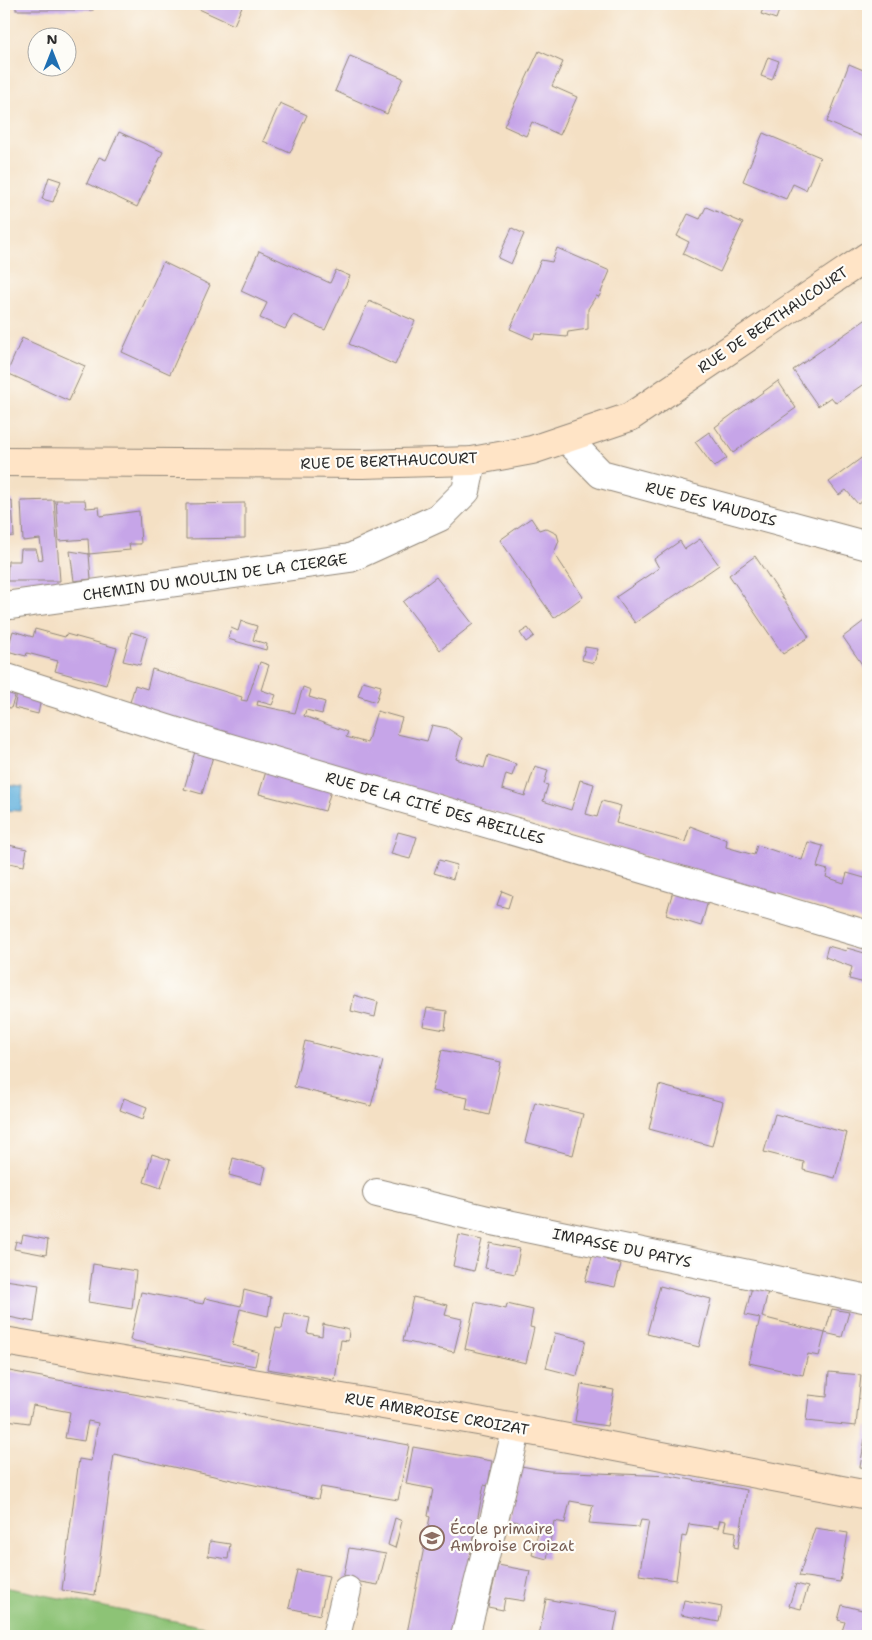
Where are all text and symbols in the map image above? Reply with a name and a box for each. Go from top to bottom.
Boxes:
north arrow [28,28,78,78]
text: N [46,30,58,48]
street label: RUE DE BERTHAUCOURT [694,262,852,378]
street label: RUE DE BERTHAUCOURT [300,448,478,474]
street label: RUE DES VAUDOIS [643,477,779,531]
street label: CHEMIN DU MOULIN DE LA CIERGE [81,549,349,605]
street label: RUE DE LA CITÉ DES ABEILLES [323,766,547,849]
street label: IMPASSE DU PATYS [551,1224,693,1272]
street label: RUE AMBROISE CROIZAT [343,1388,531,1440]
place label: École primaire Ambroise Croizat [450,1518,575,1556]
school or university icon: École primaire Ambroise Croizat [419,1525,445,1551]

